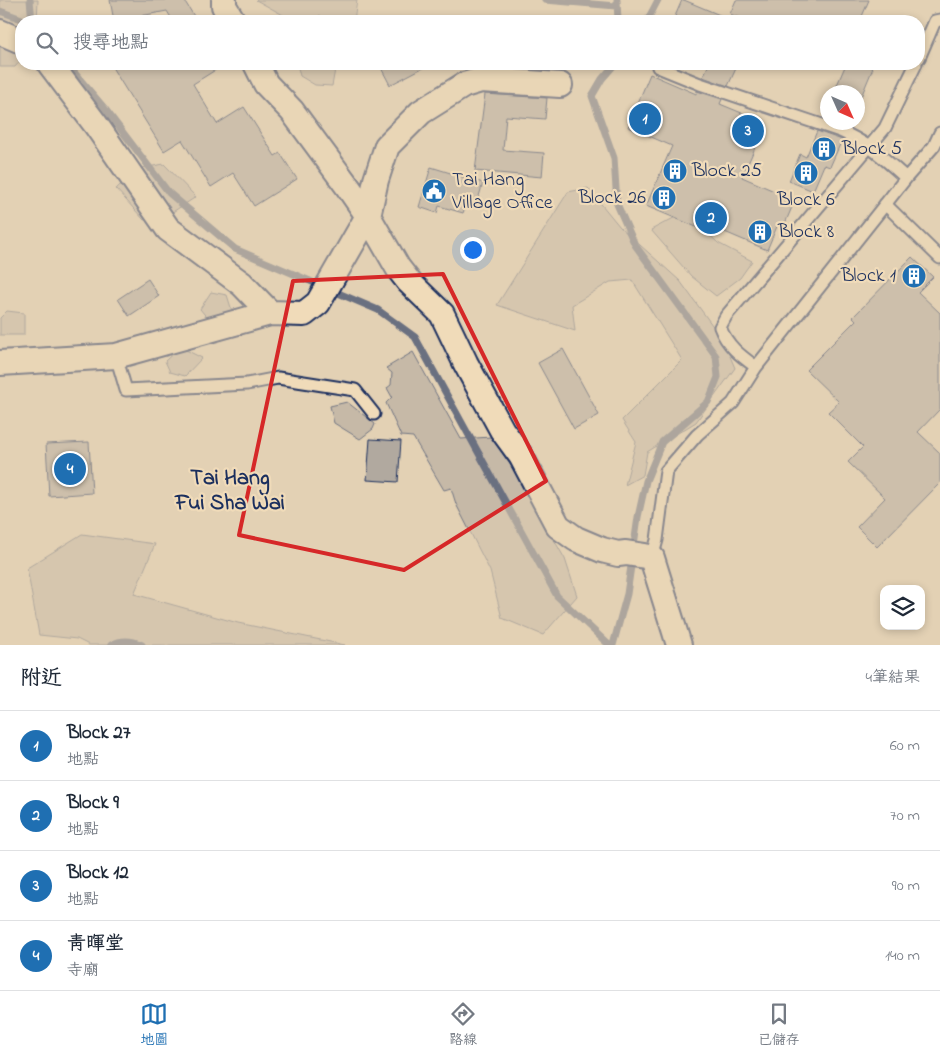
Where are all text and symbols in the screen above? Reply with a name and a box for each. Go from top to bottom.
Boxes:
search box [15,15,925,70]
icon: search [33,29,61,57]
text: 搜尋地點 [73,30,149,57]
north arrow [820,85,865,130]
pin: 1 [629,100,661,138]
pin: 3 [732,112,764,150]
place label: Block 5 [841,135,902,164]
building icon: Block 5 [811,136,837,162]
place label: Block 25 [691,157,762,186]
building icon: Block 25 [662,158,688,184]
building icon: Block 6 [793,160,819,186]
place label: Tai Hang Village Office [451,166,553,219]
public building icon: Tai Hang Village Office [421,178,447,204]
place label: Block 26 [578,184,646,213]
building icon: Block 26 [651,185,677,211]
place label: Block 6 [776,186,835,215]
pin: 2 [695,199,727,237]
place label: Block 8 [777,218,834,247]
building icon: Block 8 [747,219,773,245]
your location [460,237,486,263]
place label: Block 1 [840,262,896,291]
building icon: Block 1 [901,263,927,289]
pin: 4 [54,450,86,488]
district label: Tai Hang Fui Sha Wai [174,463,285,520]
map controls [880,585,925,630]
button: layers [880,585,925,630]
text: 附近 [20,664,62,694]
text: 4筆結果 [865,666,920,690]
text: Block 27 [67,720,131,747]
text: 1 [33,734,39,758]
text: 60 m [890,734,920,758]
text: 地點 [67,748,99,772]
text: Block 9 [67,790,119,817]
text: 2 [32,804,40,828]
text: 70 m [890,804,920,828]
text: 地點 [67,818,99,842]
text: Block 12 [67,860,129,887]
text: 3 [33,874,39,898]
text: 90 m [892,874,920,898]
text: 地點 [67,888,99,912]
text: 青暉堂 [67,931,124,958]
text: 4 [33,944,39,968]
text: 140 m [885,944,920,968]
text: 寺廟 [67,959,99,983]
tab: 地圖 [140,1000,168,1051]
tab: 路線 [449,1000,477,1051]
tab: 已儲存 [758,1000,800,1051]

